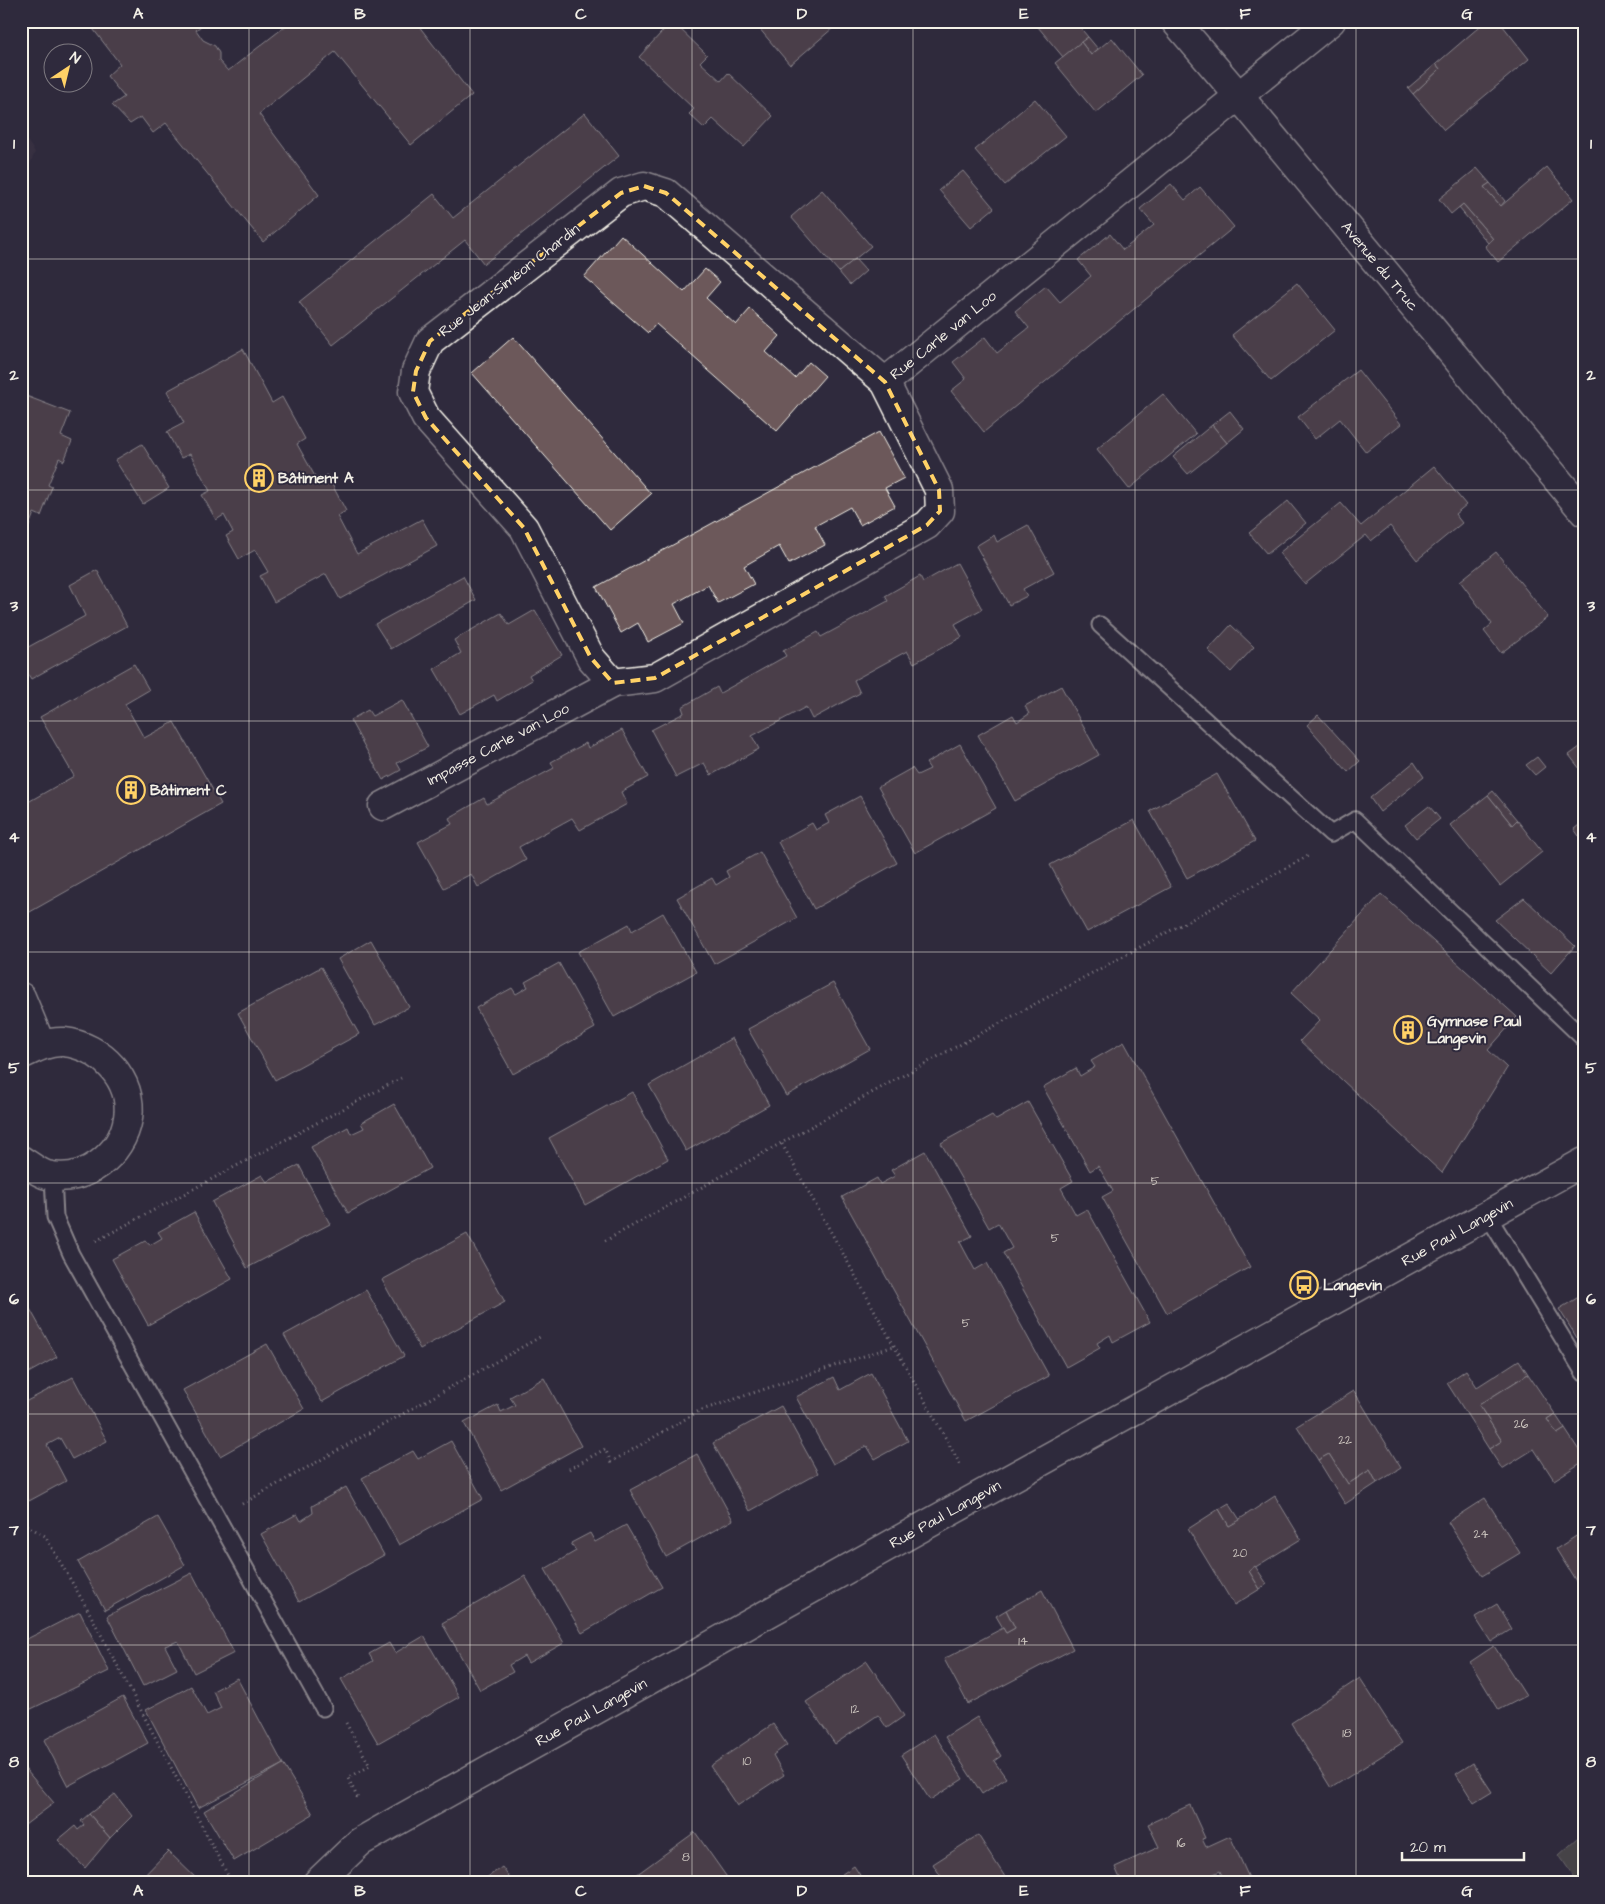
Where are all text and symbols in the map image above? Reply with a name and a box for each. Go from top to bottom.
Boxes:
text: A [133,3,144,25]
text: B [354,3,366,25]
text: C [575,3,587,25]
text: D [797,3,808,25]
text: E [1019,3,1029,25]
text: F [1239,3,1251,25]
text: G [1461,3,1473,25]
north arrow [42,42,92,92]
text: N [66,47,84,69]
text: 1 [13,133,16,155]
text: 1 [1590,133,1593,155]
street label: Avenue du Truc [1336,217,1424,316]
street label: Rue Jean-Siméon Chardin [435,218,584,342]
street label: Rue Carle van Loo [886,285,1001,385]
text: 2 [8,364,19,386]
text: 2 [1585,364,1596,386]
building icon: Bâtiment A [244,463,274,493]
place label: Bâtiment A [278,468,354,489]
text: 3 [9,595,19,617]
text: 3 [1586,595,1596,617]
street label: Impasse Carle van Loo [423,698,574,791]
building icon: Bâtiment C [116,775,146,805]
place label: Bâtiment C [150,780,227,801]
text: 4 [9,826,20,848]
text: 4 [1586,826,1597,848]
place label: Gymnase Paul Langevin [1427,1011,1522,1051]
building icon: Gymnase Paul Langevin [1393,1015,1423,1045]
text: 5 [8,1057,20,1079]
text: 5 [1585,1057,1597,1079]
house number: 5 [1151,1173,1160,1190]
street label: Rue Paul Langevin [1398,1193,1518,1273]
house number: 5 [1051,1230,1060,1247]
bus stop icon: Langevin [1289,1270,1319,1300]
place label: Langevin [1323,1275,1382,1298]
text: 6 [9,1288,19,1310]
text: 6 [1586,1288,1596,1310]
house number: 5 [962,1315,971,1332]
house number: 26 [1514,1416,1529,1433]
house number: 22 [1338,1432,1352,1449]
street label: Rue Paul Langevin [886,1475,1006,1555]
text: 7 [8,1519,19,1541]
text: 7 [1585,1519,1596,1541]
house number: 24 [1473,1526,1489,1543]
house number: 20 [1233,1545,1248,1562]
house number: 14 [1018,1633,1028,1650]
street label: Rue Paul Langevin [532,1673,652,1753]
house number: 12 [851,1701,859,1718]
house number: 18 [1342,1725,1352,1742]
text: 8 [9,1751,20,1773]
text: 8 [1586,1751,1597,1773]
house number: 10 [742,1753,752,1770]
scale bar [1402,1829,1525,1861]
house number: 16 [1176,1835,1186,1852]
text: 20 m [1410,1837,1446,1858]
house number: 8 [682,1849,690,1866]
text: A [133,1880,144,1902]
text: B [354,1880,366,1902]
text: C [575,1880,587,1902]
text: D [797,1880,808,1902]
text: E [1019,1880,1029,1902]
text: F [1239,1880,1251,1902]
text: G [1461,1880,1473,1902]

